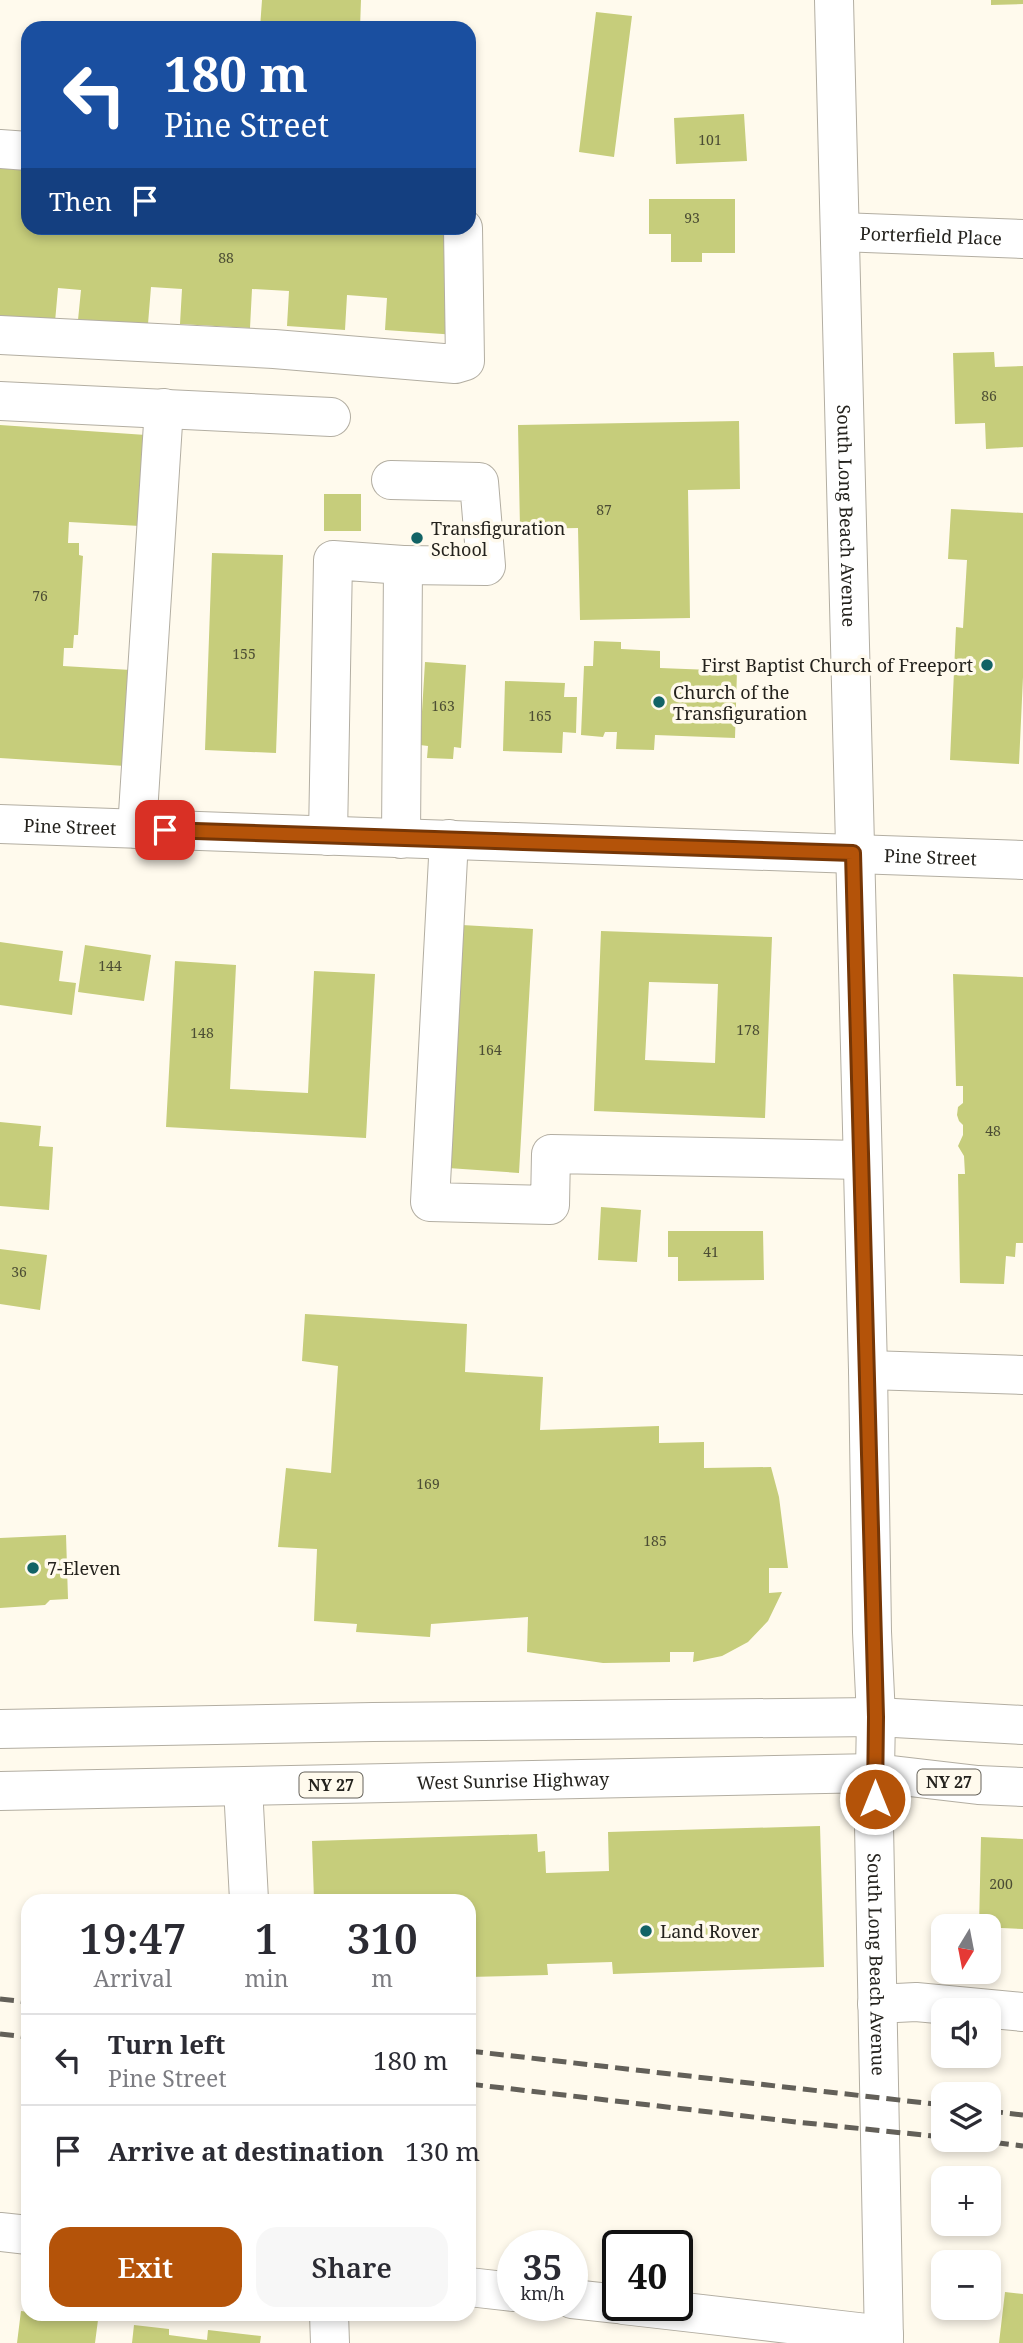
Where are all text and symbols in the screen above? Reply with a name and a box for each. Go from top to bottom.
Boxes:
text: 180 m [164,40,308,106]
icon: left [49,49,140,140]
text: Pine Street [164,103,329,146]
house number: 101 [698,130,722,149]
icon: arrive [126,182,164,220]
text: Then [49,183,112,219]
house number: 93 [684,208,700,227]
street label: Porterfield Place [859,221,1002,250]
house number: 88 [218,248,234,267]
house number: 86 [981,386,997,405]
street label: South Long Beach Avenue [832,404,862,627]
house number: 87 [596,500,612,519]
place label: Transfiguration School [431,516,566,561]
marker: Transfiguration School [409,530,425,546]
house number: 76 [32,586,48,605]
house number: 155 [232,644,256,663]
place label: First Baptist Church of Freeport [701,653,973,677]
marker: First Baptist Church of Freeport [979,657,995,673]
place label: Church of the Transfiguration [673,680,808,725]
marker: Church of the Transfiguration [651,694,667,710]
house number: 163 [431,696,455,715]
house number: 165 [528,706,552,725]
pin [135,800,195,860]
icon: arrive [146,811,184,849]
street label: Pine Street [23,813,117,840]
street label: Pine Street [884,843,977,870]
house number: 144 [98,956,122,975]
house number: 178 [736,1020,760,1039]
house number: 148 [190,1023,214,1042]
house number: 164 [478,1040,502,1059]
house number: 48 [985,1121,1001,1140]
house number: 41 [703,1242,719,1261]
house number: 36 [11,1262,27,1281]
house number: 169 [416,1474,440,1493]
house number: 185 [643,1531,667,1550]
place label: 7-Eleven [47,1556,121,1580]
marker: 7-Eleven [25,1560,41,1576]
position arrow [838,1762,912,1836]
street label: West Sunrise Highway [416,1766,610,1794]
road number: NY 27 [918,1770,981,1795]
road number: NY 27 [300,1772,362,1798]
street label: South Long Beach Avenue [863,1853,891,2076]
house number: 200 [989,1874,1013,1893]
text: 19:47 [79,1909,186,1966]
text: 1 [255,1909,278,1966]
text: 310 [347,1909,418,1966]
north arrow [931,1914,1001,1984]
map controls [931,1914,1001,2320]
place label: Land Rover [660,1919,760,1943]
marker: Land Rover [638,1923,654,1939]
text: Arrival [93,1962,172,1994]
text: min [245,1962,289,1994]
text: m [371,1962,393,1994]
button: sound [931,1998,1001,2068]
text: Turn left [108,2026,225,2062]
icon: left [49,2041,87,2079]
text: 180 m [373,2042,448,2078]
text: Pine Street [108,2062,227,2094]
button: layers [931,2082,1001,2152]
icon: arrive [49,2132,87,2170]
text: Arrive at destination [108,2133,384,2169]
text: 130 m [405,2133,480,2169]
button: + [931,2166,1001,2236]
button: Exit [49,2227,242,2307]
button: Share [256,2227,448,2307]
speed limit sign: 40 [602,2230,693,2321]
text: 35 [523,2243,562,2290]
button: − [931,2250,1001,2320]
text: km/h [520,2281,565,2305]

